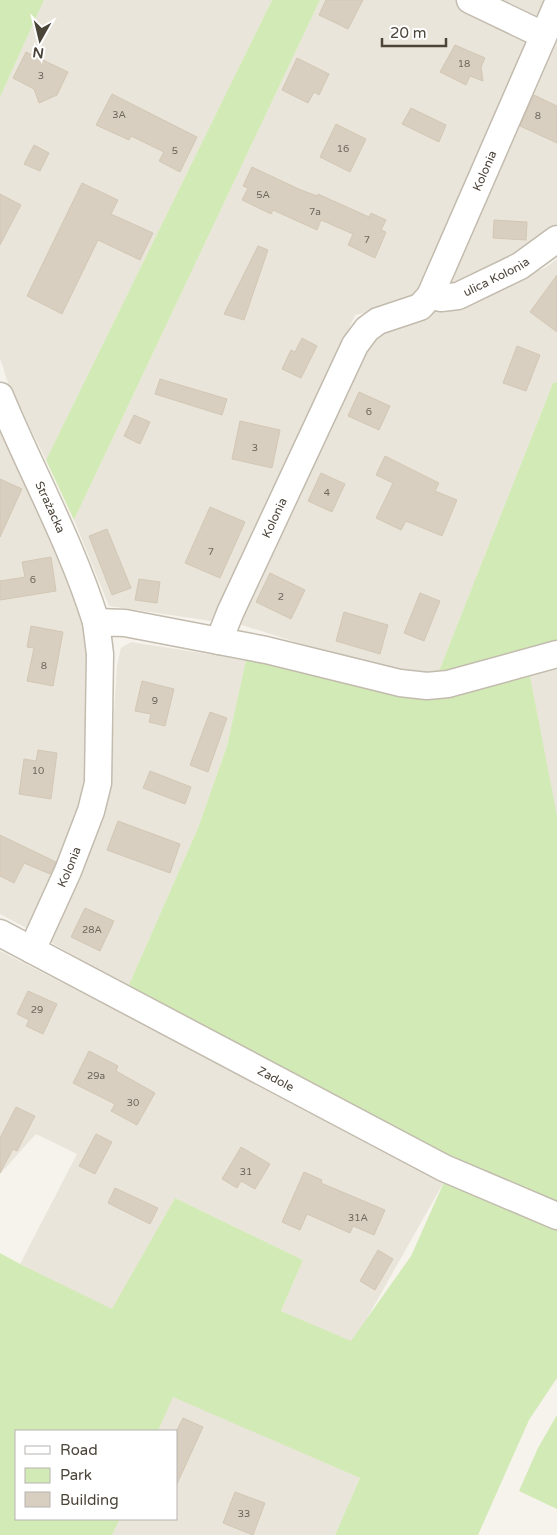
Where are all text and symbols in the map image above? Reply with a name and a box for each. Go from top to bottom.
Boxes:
north arrow [15,15,65,65]
scale bar [382,15,446,47]
text: 20 m [390,24,427,42]
text: N [32,43,45,62]
house number: 18 [458,58,470,70]
house number: 3 [38,70,44,82]
house number: 3A [112,109,126,121]
house number: 8 [535,110,541,122]
house number: 16 [337,143,349,155]
house number: 5 [172,145,178,157]
street label: Kolonia [470,148,500,193]
house number: 5A [256,189,270,201]
house number: 7a [309,206,321,218]
house number: 7 [364,234,370,246]
street label: ulica Kolonia [461,254,532,299]
house number: 6 [366,406,372,418]
house number: 3 [252,442,258,454]
street label: Strażacka [32,479,68,535]
house number: 4 [324,487,330,499]
street label: Kolonia [259,496,290,540]
house number: 7 [208,546,214,558]
house number: 6 [30,574,36,586]
house number: 2 [278,591,284,603]
house number: 8 [41,660,47,672]
house number: 9 [152,695,158,707]
house number: 10 [32,765,44,777]
street label: Kolonia [55,845,84,890]
house number: 28A [82,924,102,936]
house number: 29 [31,1004,43,1016]
street label: Zadole [255,1064,296,1094]
house number: 29a [87,1070,105,1082]
house number: 30 [127,1097,139,1109]
house number: 31 [240,1166,252,1178]
house number: 31A [348,1212,368,1224]
legend [15,1430,178,1520]
text: Road [60,1441,98,1459]
text: Park [60,1466,92,1484]
text: Building [60,1491,119,1509]
house number: 33 [238,1508,250,1520]

